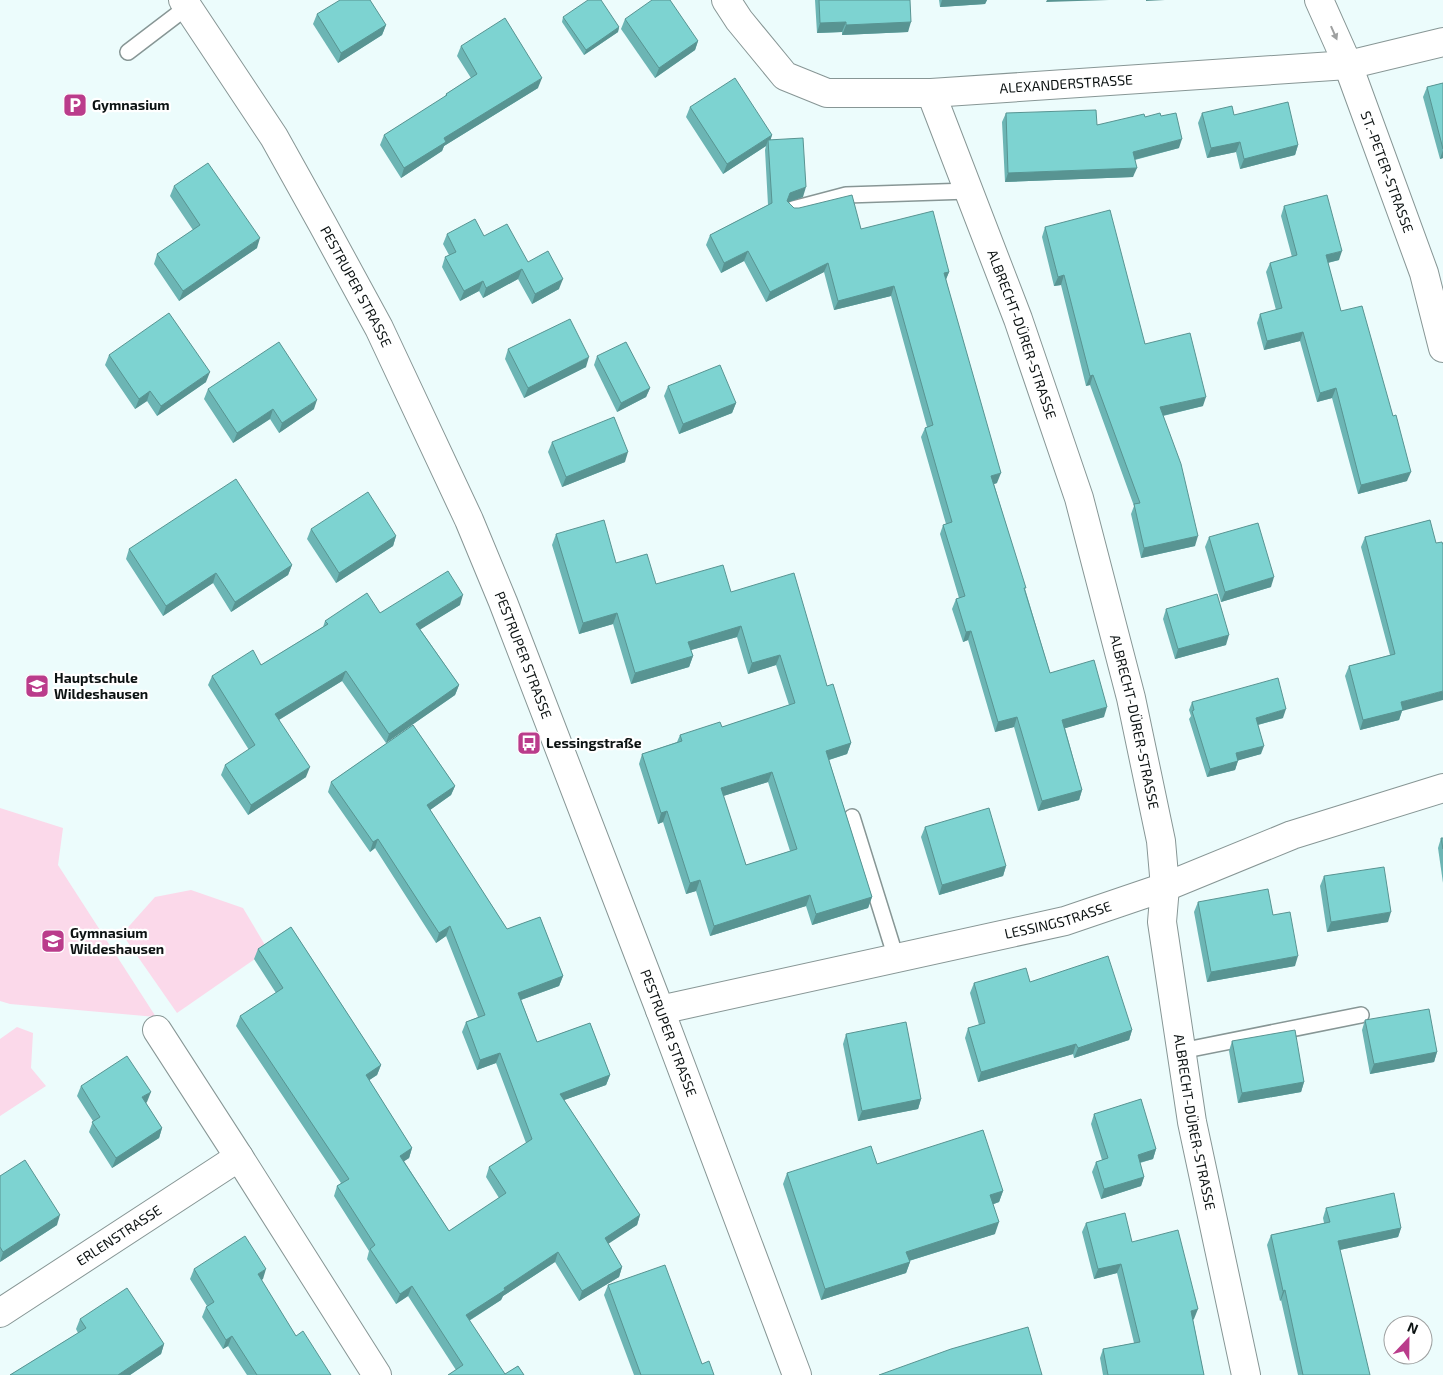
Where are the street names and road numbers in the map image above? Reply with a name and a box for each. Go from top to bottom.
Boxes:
street label: ALEXANDERSTRASSE [999,70,1133,96]
street label: ST.-PETER-STRASSE [1357,108,1418,235]
street label: PESTRUPER STRASSE [317,223,396,350]
street label: ALBRECHT-DÜRER-STRASSE [984,247,1061,421]
street label: PESTRUPER STRASSE [492,589,556,721]
street label: ALBRECHT-DÜRER-STRASSE [1107,632,1163,811]
street label: LESSINGSTRASSE [1003,897,1114,942]
street label: PESTRUPER STRASSE [637,967,701,1099]
street label: ALBRECHT-DÜRER-STRASSE [1171,1033,1220,1212]
street label: ERLENSTRASSE [73,1201,165,1269]

